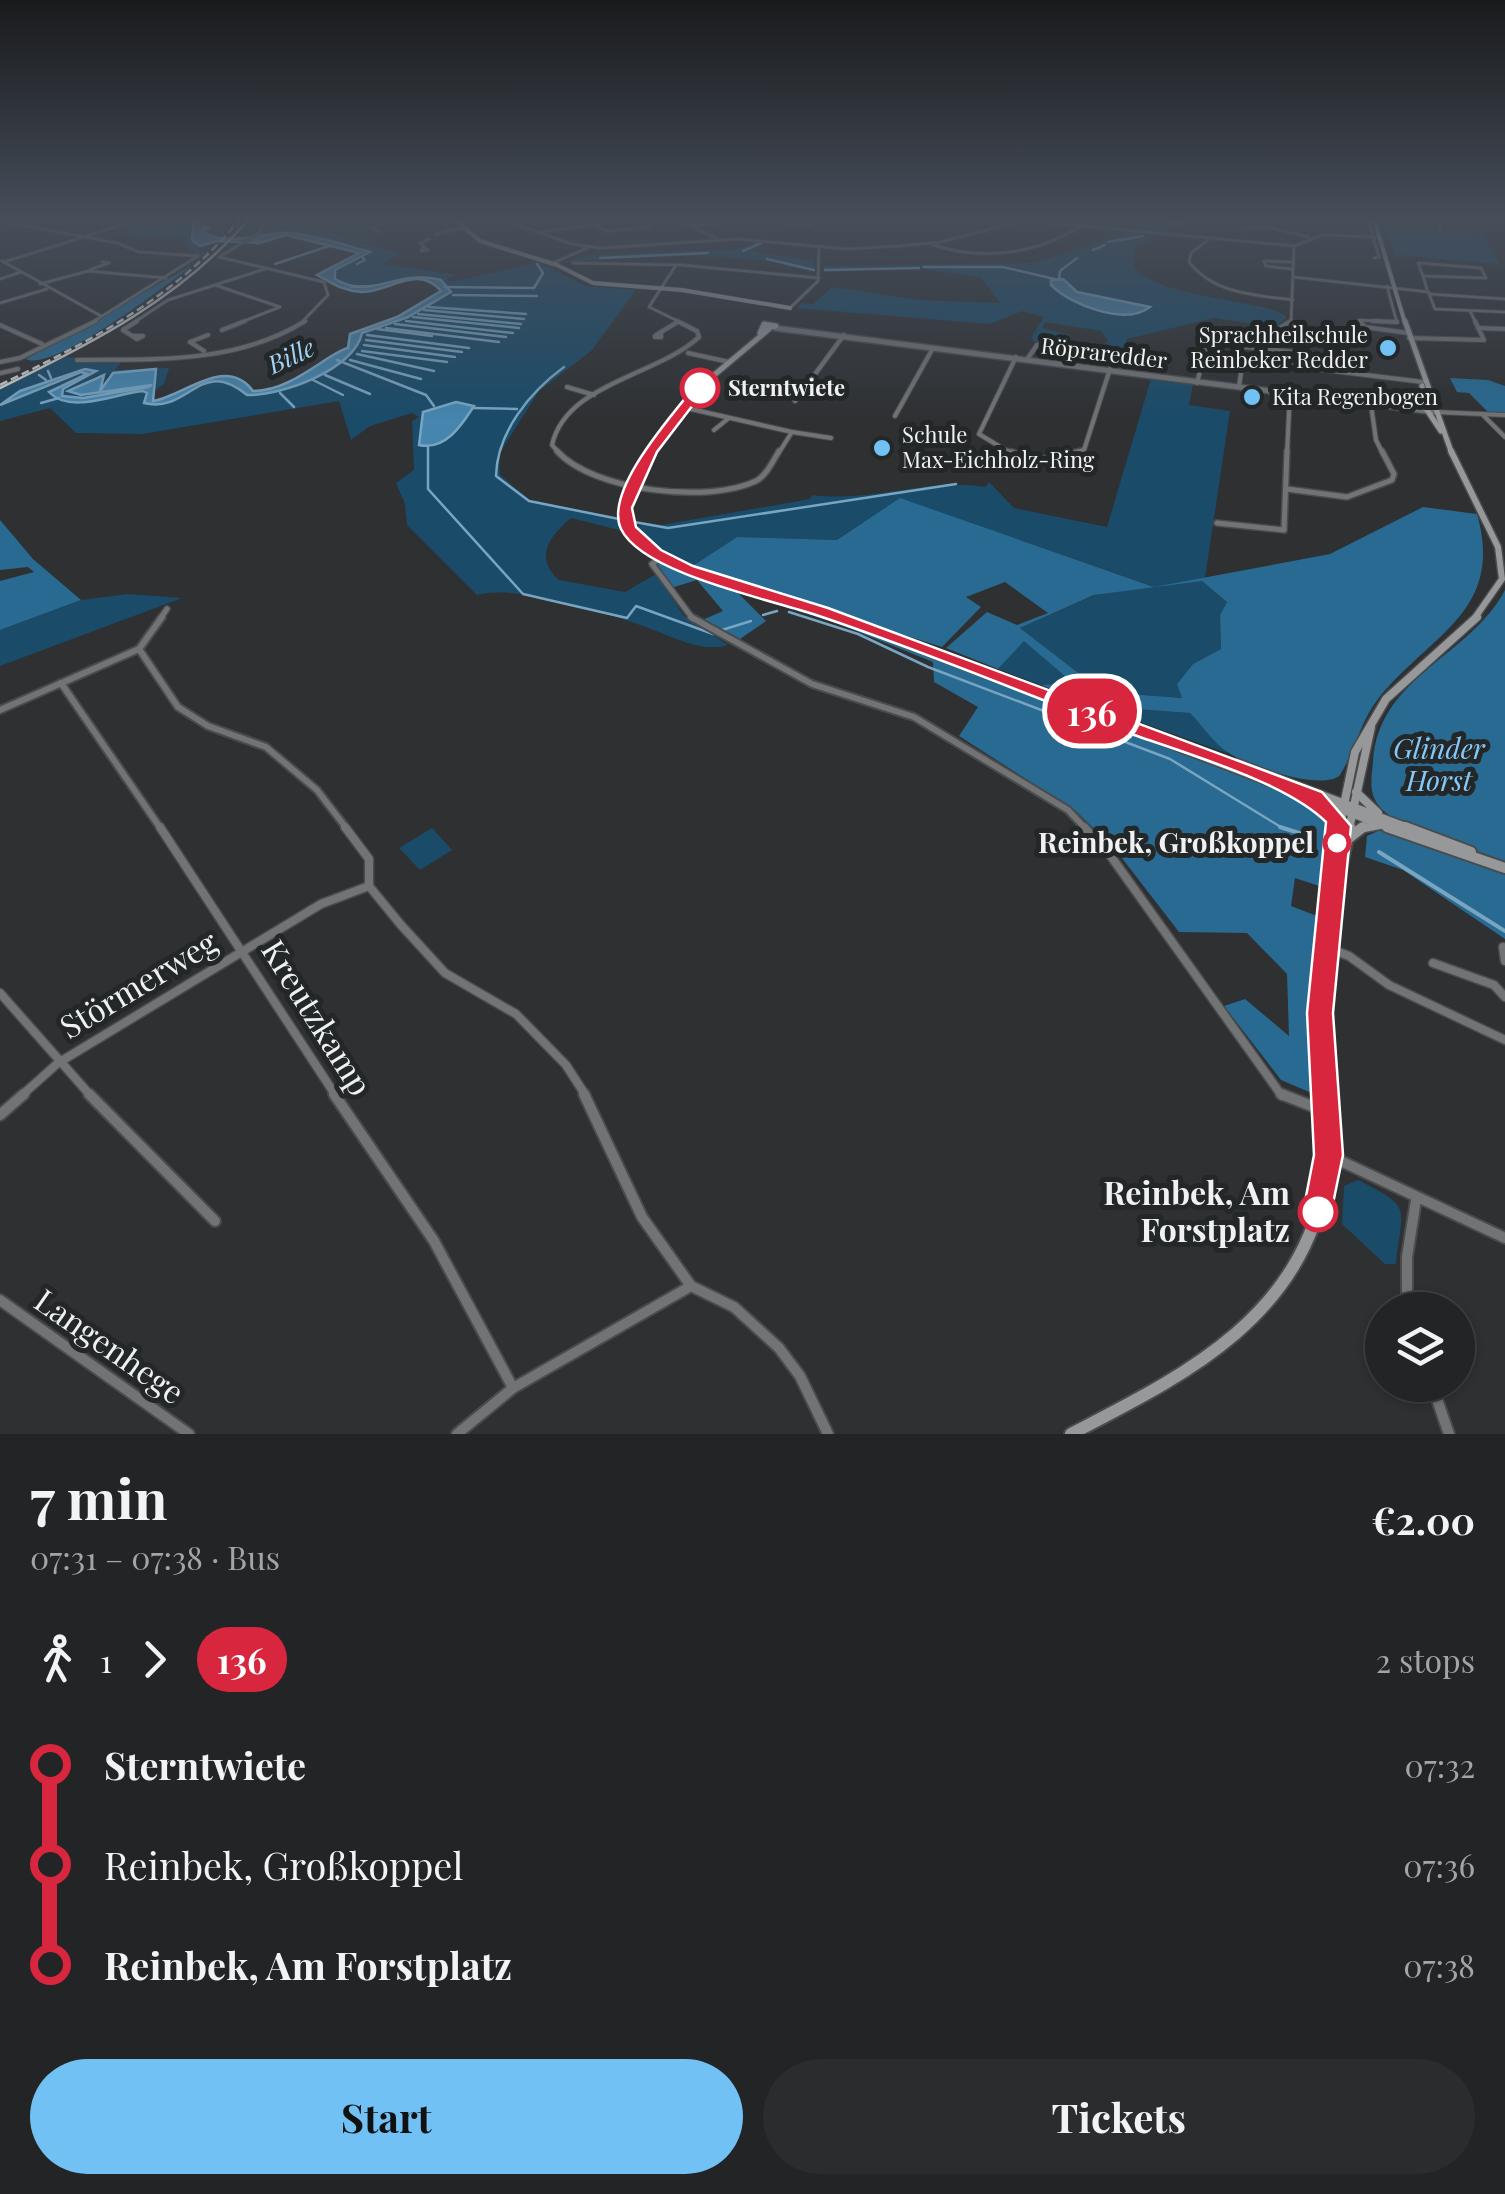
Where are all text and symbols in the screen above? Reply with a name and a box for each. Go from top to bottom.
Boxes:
place label: Sprachheilschule Reinbeker Redder [1190,319,1368,374]
water label: Bille [261,329,320,380]
street label: Röpraredder [1039,329,1169,375]
marker: Sprachheilschule Reinbeker Redder [1377,337,1399,359]
marker: Sterntwiete [681,369,719,407]
place label: Sterntwiete [728,372,845,402]
place label: Kita Regenbogen [1272,381,1438,411]
marker: Kita Regenbogen [1241,386,1263,408]
place label: Schule Max-Eichholz-Ring [902,419,1095,474]
marker: Schule Max-Eichholz-Ring [871,437,893,459]
line badge: 136 [1034,678,1150,744]
text: 136 [1067,688,1117,735]
park label: Glinder Horst [1393,729,1486,798]
place label: Reinbek, Großkoppel [1038,823,1314,860]
marker: Reinbek, Großkoppel [1324,830,1350,856]
street label: Störmerweg [51,919,225,1047]
street label: Kreutzkamp [253,931,383,1103]
place label: Reinbek, Am Forstplatz [1103,1170,1290,1250]
marker: Reinbek, Am Forstplatz [1299,1193,1337,1231]
street label: Langenhege [27,1278,194,1412]
map controls [1365,1292,1475,1402]
button: layers [1365,1292,1475,1402]
text: 7 min [30,1460,168,1534]
text: €2.00 [1372,1494,1475,1545]
text: 07:31 – 07:38 · Bus [30,1535,280,1578]
icon: walk [30,1632,85,1687]
icon: forward [127,1632,182,1687]
text: 136 [217,1636,267,1683]
text: 1 [100,1638,112,1681]
text: 2 stops [1376,1638,1475,1681]
text: Sterntwiete [104,1739,306,1790]
text: 07:32 [1405,1743,1475,1786]
text: Reinbek, Großkoppel [104,1839,463,1890]
text: 07:36 [1403,1843,1475,1886]
text: Reinbek, Am Forstplatz [104,1939,512,1990]
text: 07:38 [1403,1943,1475,1986]
button: Start [30,2059,743,2174]
button: Tickets [763,2059,1475,2174]

